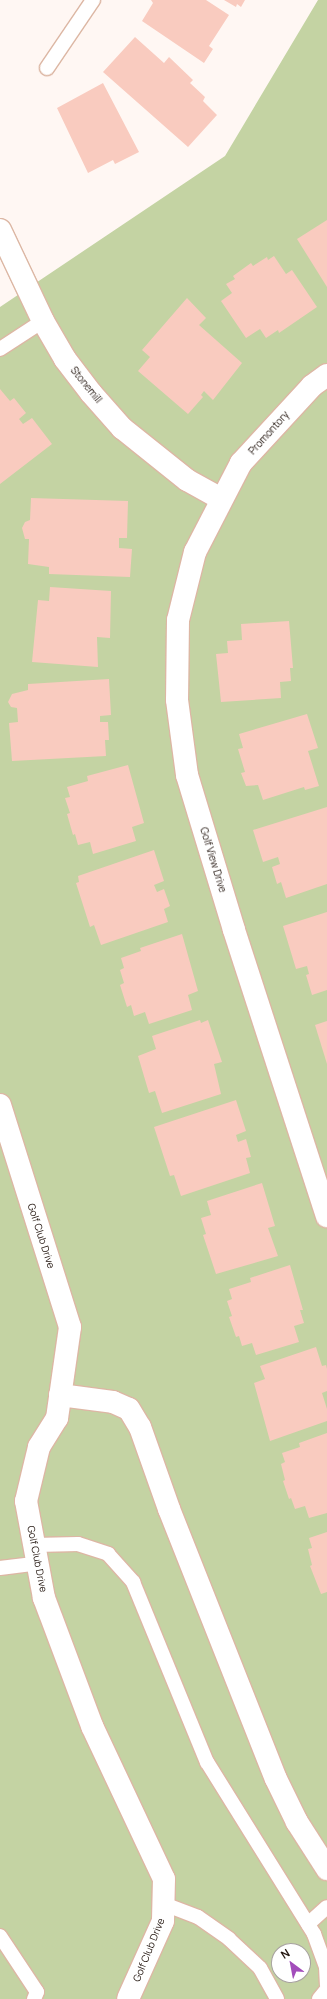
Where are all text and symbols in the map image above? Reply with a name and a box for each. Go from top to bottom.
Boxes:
street label: Stonemill [68,365,104,405]
street label: Promontory [246,409,292,457]
street label: Golf View Drive [197,826,229,894]
street label: Golf Club Drive [25,1202,57,1270]
street label: Golf Club Drive [25,1525,49,1593]
street label: Golf Club Drive [131,1916,167,1984]
north arrow [271,1943,311,1983]
text: N [278,1945,292,1962]

